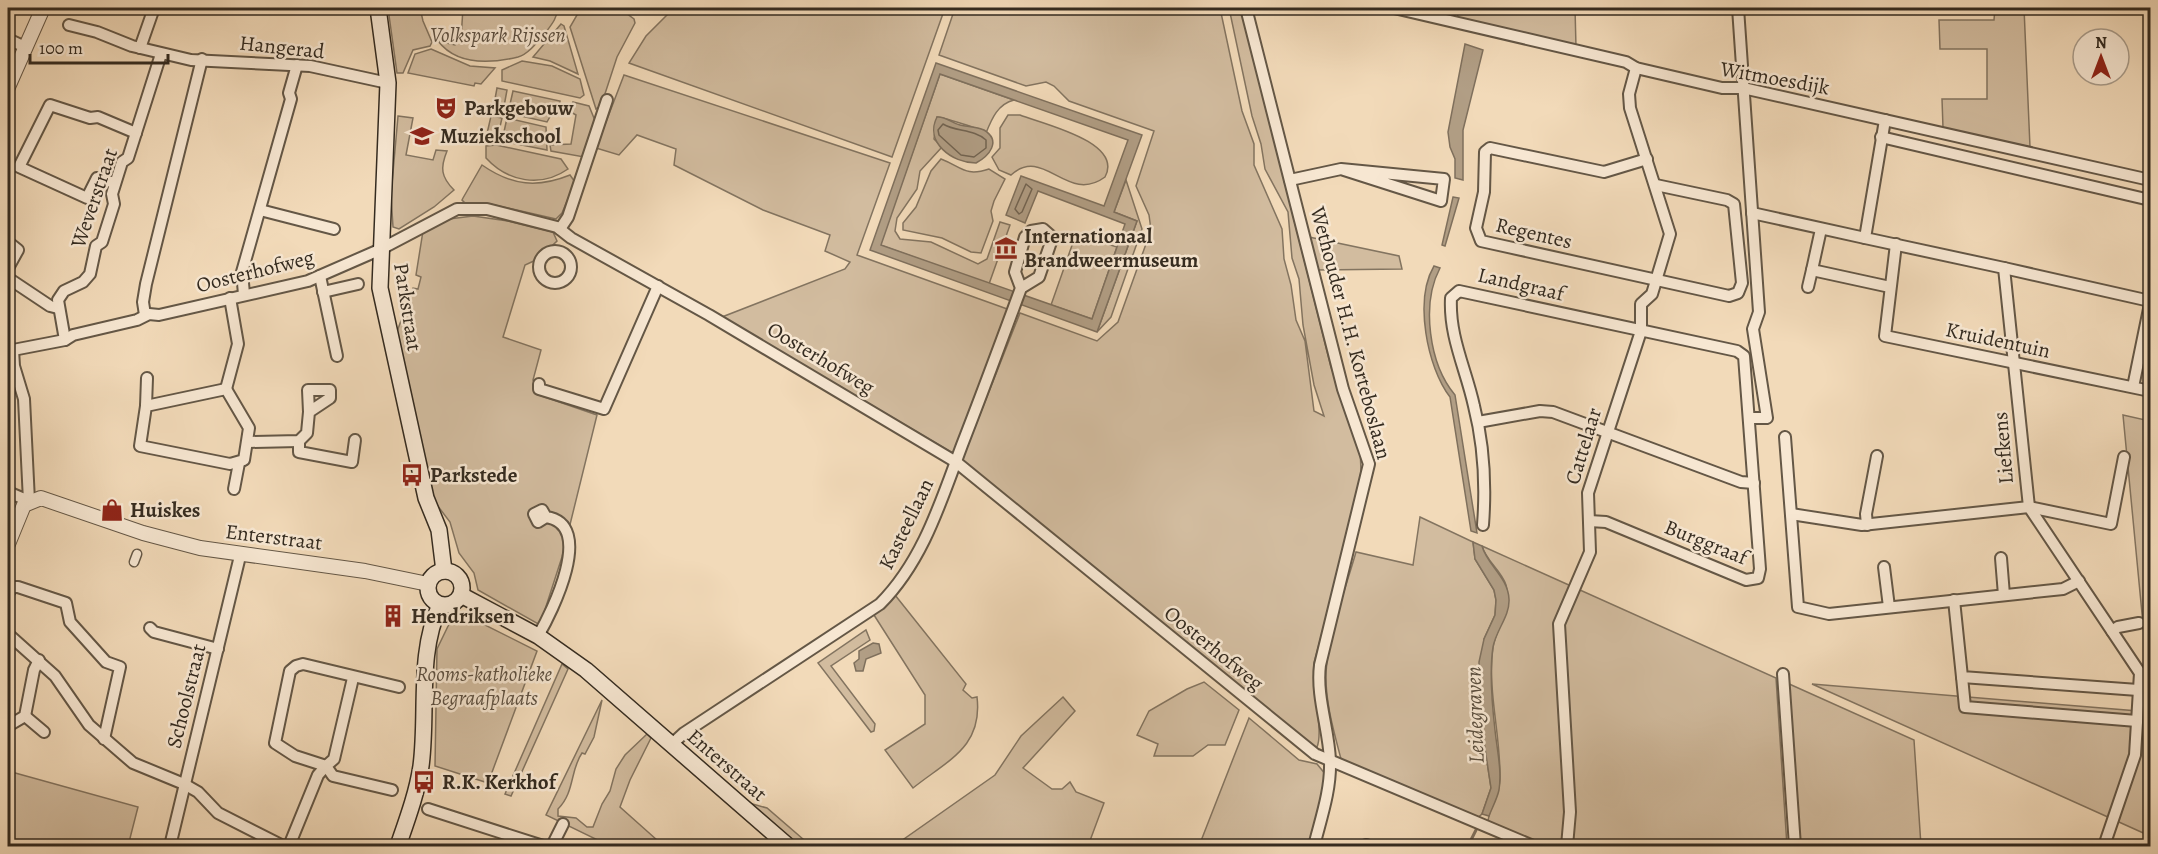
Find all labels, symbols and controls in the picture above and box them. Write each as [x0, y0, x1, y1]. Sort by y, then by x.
park label: Volkspark Rijssen [430, 21, 566, 49]
scale bar [30, 27, 168, 65]
north arrow [2071, 27, 2131, 87]
street label: Hangerad [238, 29, 327, 65]
text: N [2095, 32, 2107, 54]
text: 100 m [39, 36, 83, 60]
street label: Witmoesdijk [1717, 54, 1832, 101]
place label: Parkgebouw [464, 94, 574, 122]
theatre icon: Parkgebouw [433, 95, 459, 121]
place label: Muziekschool [440, 122, 562, 150]
school or university icon: Muziekschool [409, 123, 435, 149]
street label: Weverstraat [64, 144, 124, 252]
street label: Wethouder H.H. Korteboslaan [1304, 203, 1398, 462]
street label: Regentes [1493, 211, 1575, 255]
place label: Internationaal Brandweermuseum [1024, 222, 1199, 274]
museum icon: Internationaal Brandweermuseum [993, 235, 1019, 261]
street label: Oosterhofweg [193, 243, 317, 299]
street label: Landgraaf [1475, 260, 1570, 308]
street label: Parkstraat [387, 261, 429, 353]
street label: Oosterhofweg [762, 315, 880, 401]
street label: Kruidentuin [1943, 315, 2053, 365]
street label: Cattelaar [1558, 404, 1608, 488]
street label: Liefkens [1986, 411, 2020, 485]
place label: Parkstede [430, 461, 518, 489]
bus stop icon: Parkstede [399, 462, 425, 488]
street label: Kasteellaan [872, 474, 940, 574]
place label: Huiskes [130, 496, 200, 524]
shop icon: Huiskes [99, 497, 125, 523]
street label: Burggraaf [1660, 513, 1755, 572]
street label: Enterstraat [224, 517, 324, 557]
street label: Oosterhofweg [1158, 599, 1270, 697]
place label: Hendriksen [411, 602, 515, 630]
building icon: Hendriksen [380, 603, 406, 629]
street label: Schoolstraat [160, 641, 212, 751]
park label: Rooms-katholieke Begraafplaats [416, 660, 552, 712]
water label: Leidegraven [1458, 666, 1492, 764]
street label: Enterstraat [681, 722, 773, 808]
place label: R.K. Kerkhof [442, 768, 559, 796]
bus stop icon: R.K. Kerkhof [411, 769, 437, 795]

